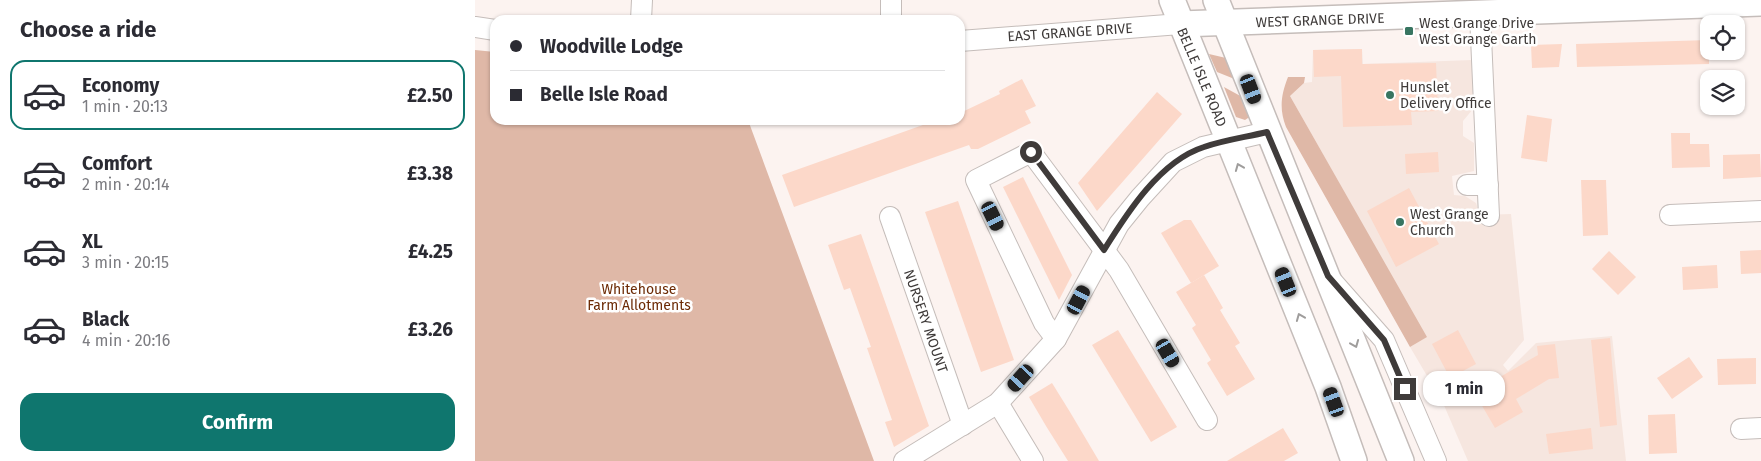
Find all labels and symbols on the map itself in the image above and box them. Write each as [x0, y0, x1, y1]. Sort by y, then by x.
street label: WEST GRANGE DRIVE [1255, 10, 1385, 31]
place label: West Grange Drive West Grange Garth [1419, 15, 1536, 48]
street label: EAST GRANGE DRIVE [1007, 20, 1133, 45]
street label: BELLE ISLE ROAD [1173, 25, 1230, 129]
marker: West Grange Drive West Grange Garth [1403, 25, 1415, 37]
car [1238, 72, 1263, 106]
place label: Hunslet Delivery Office [1400, 79, 1492, 112]
marker: Hunslet Delivery Office [1384, 89, 1396, 101]
route start [1020, 141, 1042, 163]
one-way arrow [1235, 163, 1245, 171]
car [979, 199, 1006, 233]
place label: West Grange Church [1410, 206, 1489, 239]
marker: West Grange Church [1394, 216, 1406, 228]
car [1273, 265, 1298, 299]
street label: NURSERY MOUNT [900, 267, 951, 376]
park label: Whitehouse Farm Allotments [587, 281, 691, 314]
car [1065, 283, 1092, 317]
one-way arrow [1296, 313, 1306, 322]
car [1154, 336, 1181, 370]
one-way arrow [1349, 339, 1359, 348]
car [1005, 362, 1036, 394]
callout: 1 min [1423, 372, 1505, 406]
route end [1394, 378, 1416, 400]
car [1321, 385, 1346, 419]

